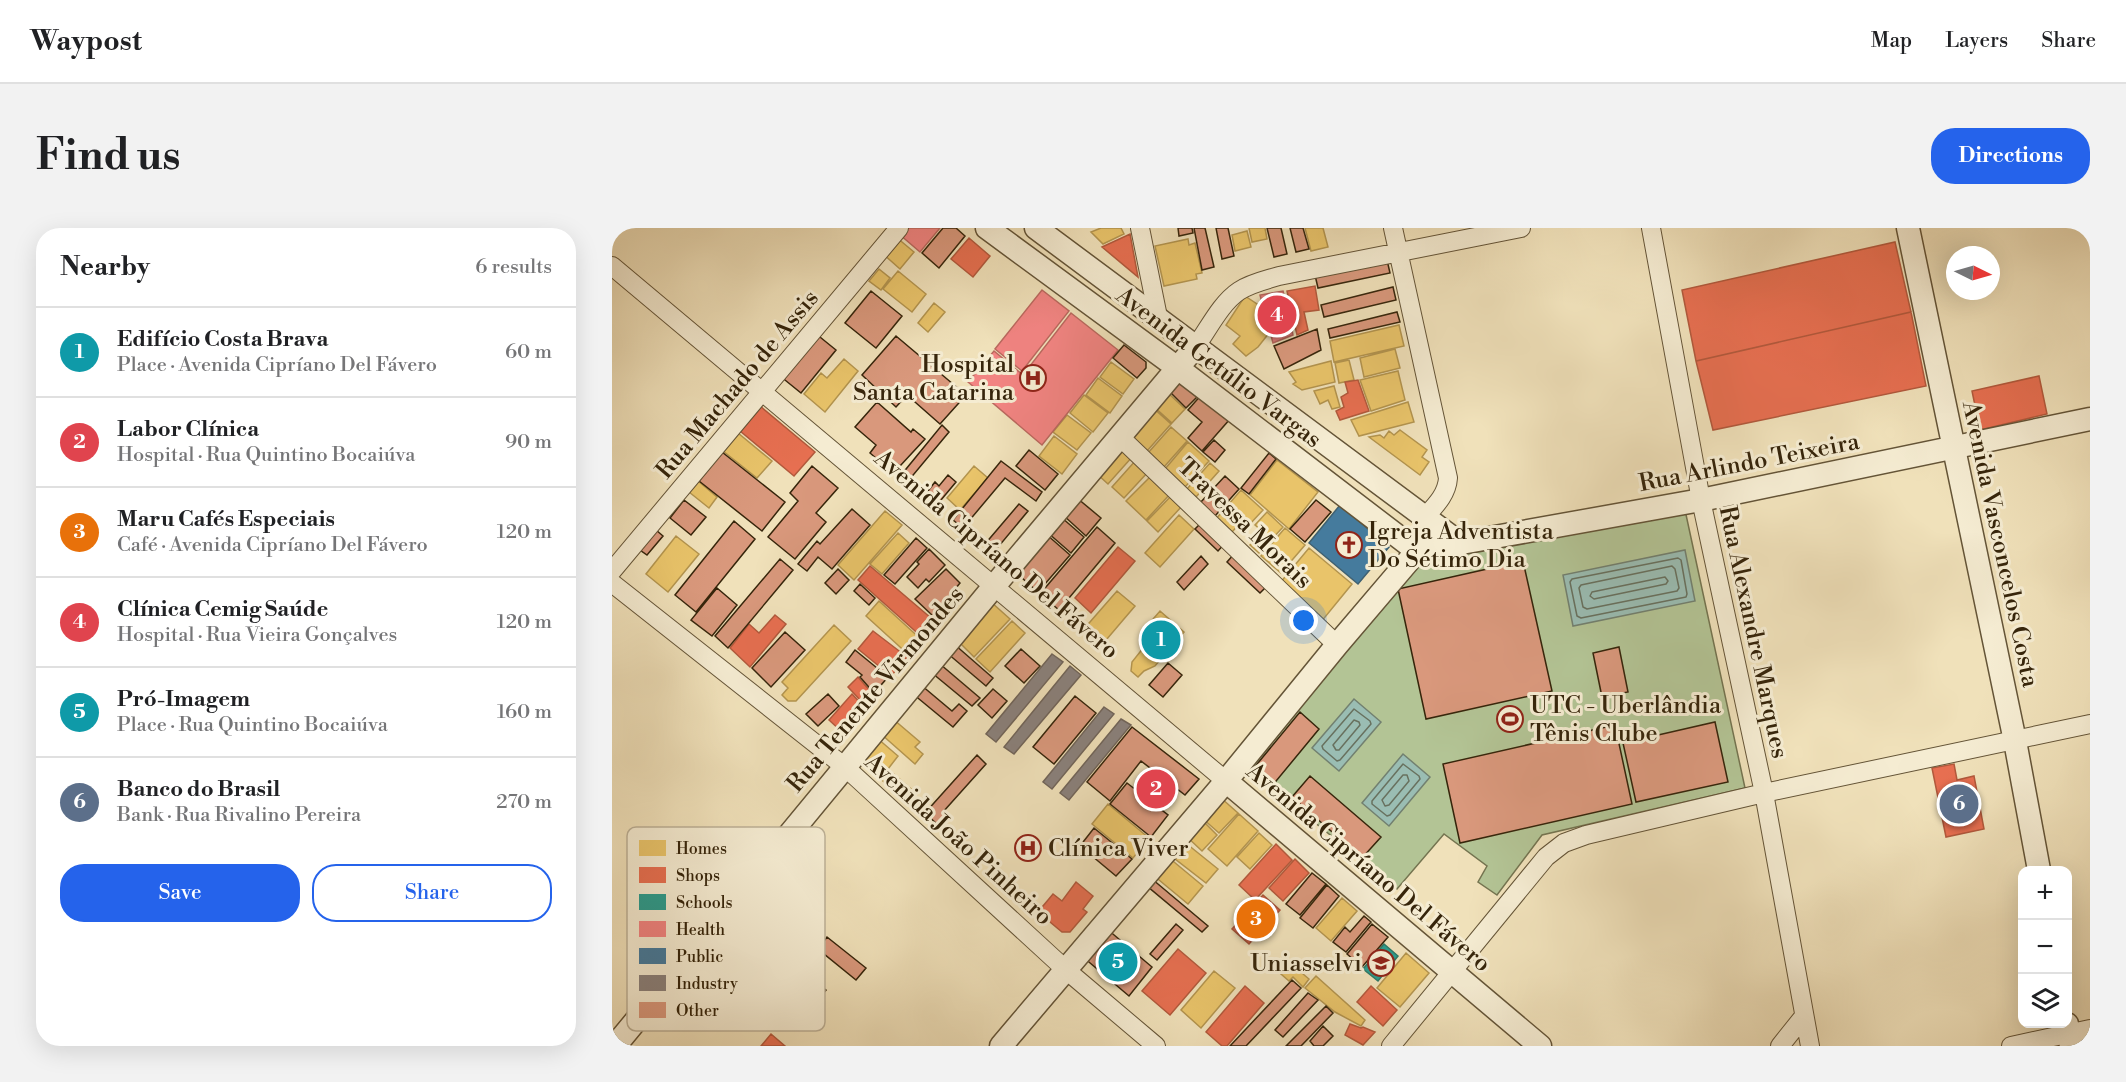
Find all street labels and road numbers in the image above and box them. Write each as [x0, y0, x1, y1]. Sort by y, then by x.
street label: Avenida Getúlio Vargas [1109, 280, 1327, 455]
street label: Rua Machado de Assis [650, 284, 826, 485]
street label: Avenida Vasconcelos Costa [1955, 397, 2045, 691]
street label: Rua Arlindo Teixeira [1636, 427, 1863, 499]
street label: Avenida Cipríano Del Fávero [867, 443, 1125, 666]
street label: Travessa Morais [1171, 452, 1318, 595]
street label: Rua Alexandre Marques [1712, 503, 1794, 761]
street label: Rua Tenente Virmondes [781, 580, 971, 799]
street label: Avenida João Pinheiro [857, 747, 1059, 932]
street label: Avenida Cipríano Del Fávero [1239, 756, 1497, 979]

